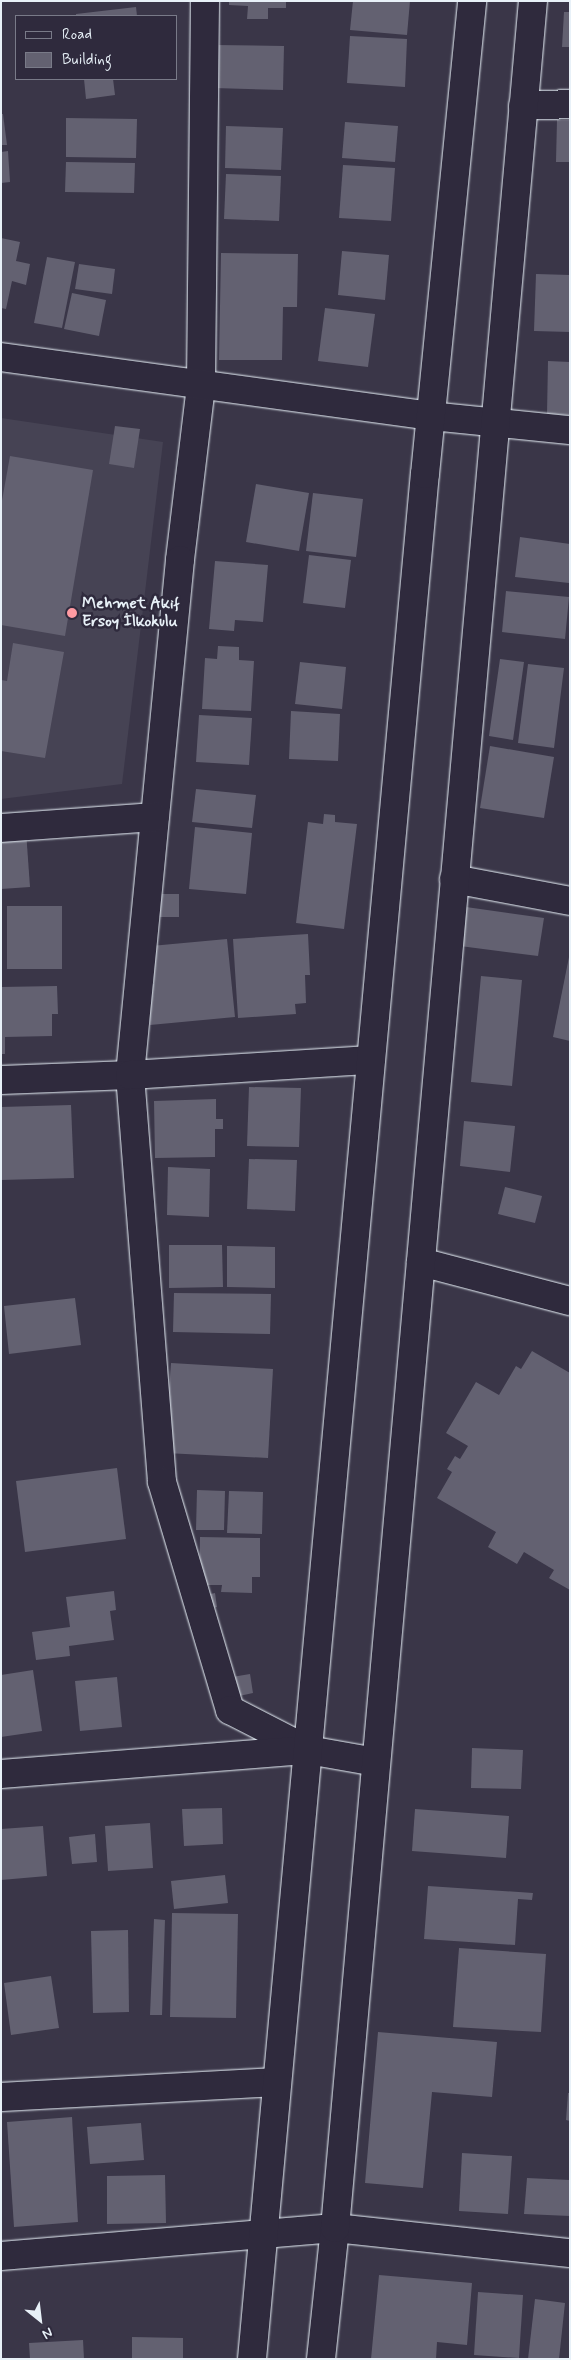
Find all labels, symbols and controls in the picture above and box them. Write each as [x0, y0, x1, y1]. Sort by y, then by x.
legend [15, 15, 178, 80]
text: Road [62, 25, 92, 45]
text: Building [62, 50, 112, 70]
place label: Mehmet Akif Ersoy İlkokulu [82, 594, 180, 632]
marker: Mehmet Akif Ersoy İlkokulu [66, 607, 78, 619]
north arrow [15, 2295, 65, 2345]
text: N [39, 2323, 56, 2343]

